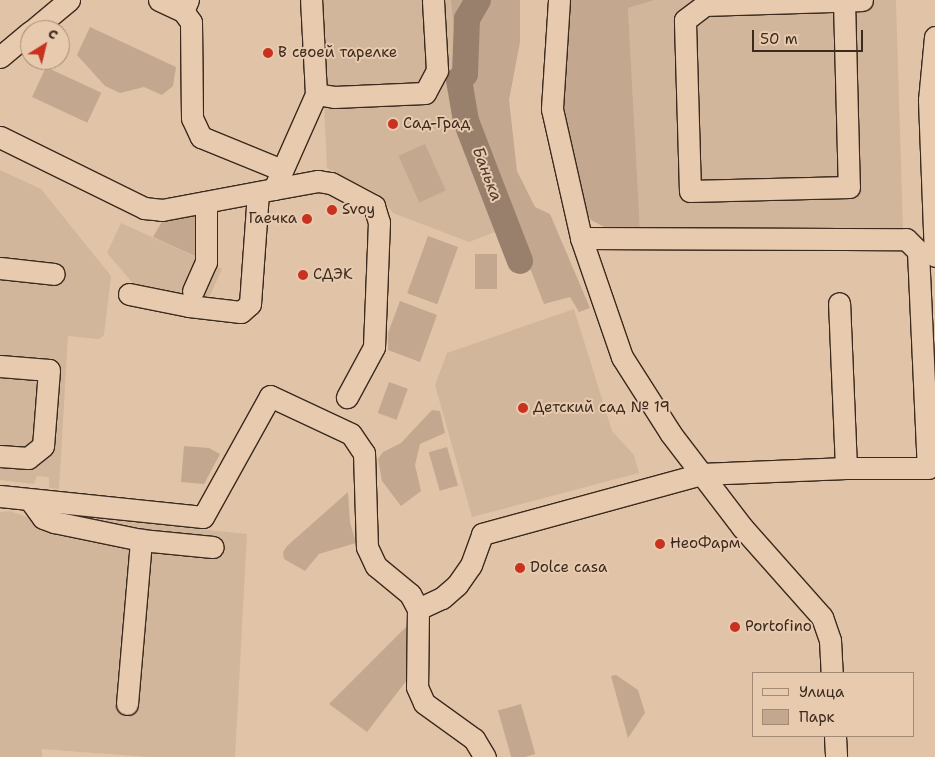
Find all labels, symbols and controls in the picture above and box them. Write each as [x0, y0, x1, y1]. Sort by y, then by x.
north arrow [20, 20, 70, 70]
scale bar [755, 20, 866, 52]
text: С [44, 24, 62, 43]
text: 50 m [760, 29, 798, 49]
place label: В своей тарелке [278, 44, 397, 62]
marker: В своей тарелке [262, 47, 274, 59]
place label: Сад-Град [403, 115, 470, 133]
marker: Сад-Град [387, 118, 399, 130]
water label: Банька [468, 144, 506, 204]
place label: Svoy [342, 201, 375, 219]
marker: Svoy [326, 204, 338, 216]
place label: Гаечка [249, 210, 297, 228]
marker: Гаечка [301, 213, 313, 225]
place label: СДЭК [313, 266, 353, 284]
marker: СДЭК [297, 269, 309, 281]
place label: Детский сад № 19 [533, 399, 670, 417]
marker: Детский сад № 19 [517, 402, 529, 414]
place label: НеоФарм [670, 535, 741, 553]
marker: НеоФарм [654, 538, 666, 550]
place label: Dolce casa [530, 559, 607, 577]
marker: Dolce casa [514, 562, 526, 574]
place label: Portofino [745, 618, 812, 636]
marker: Portofino [729, 621, 741, 633]
legend [752, 672, 915, 737]
text: Улица [799, 682, 844, 702]
text: Парк [799, 707, 835, 727]

